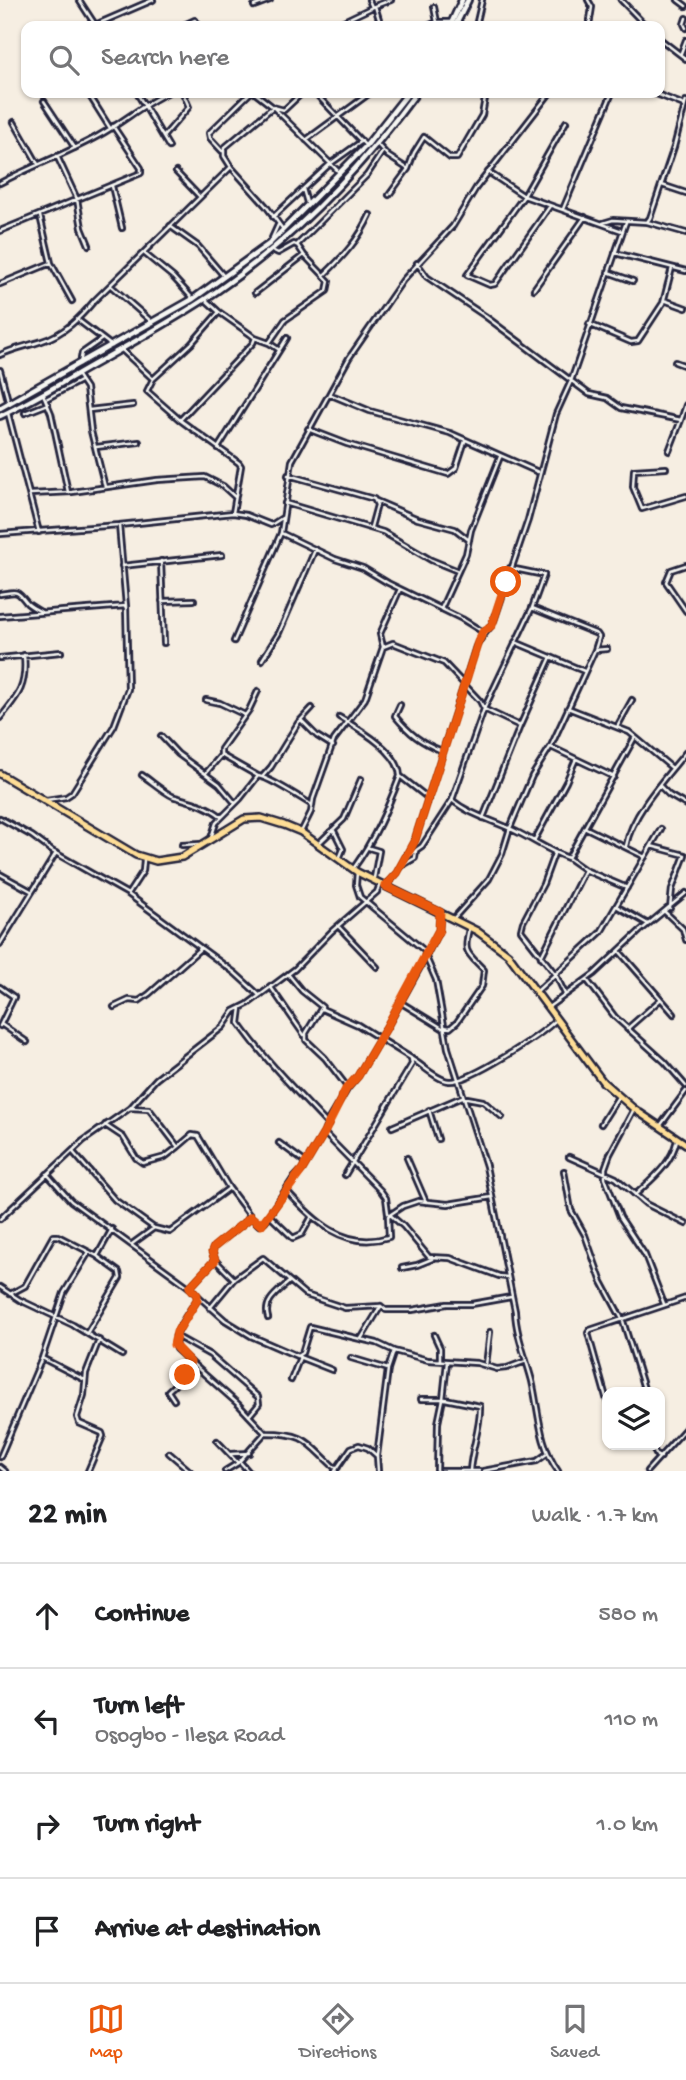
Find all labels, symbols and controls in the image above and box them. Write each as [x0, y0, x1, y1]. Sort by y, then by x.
search box [21, 21, 665, 98]
icon: search [45, 41, 83, 79]
text: Search here [101, 44, 229, 75]
route start [490, 566, 521, 597]
route end [169, 1359, 200, 1390]
map controls [602, 1387, 665, 1450]
button: layers [602, 1387, 665, 1450]
text: 22 min [28, 1499, 107, 1534]
text: Walk · 1.7 km [532, 1503, 658, 1530]
icon: ahead [28, 1597, 66, 1635]
text: Continue [95, 1600, 189, 1631]
text: 580 m [598, 1602, 658, 1629]
text: Turn left [95, 1692, 183, 1723]
icon: left [28, 1702, 66, 1740]
text: 110 m [605, 1707, 658, 1734]
text: Osogbo - Ilesa Road [95, 1723, 284, 1750]
icon: right [28, 1807, 66, 1845]
text: Turn right [95, 1810, 199, 1841]
text: 1.0 km [596, 1812, 658, 1839]
icon: arrive [28, 1912, 66, 1950]
text: Arrive at destination [95, 1915, 320, 1946]
tab: Map [87, 2000, 125, 2065]
tab: Directions [299, 2000, 376, 2065]
tab: Saved [550, 2000, 599, 2065]

